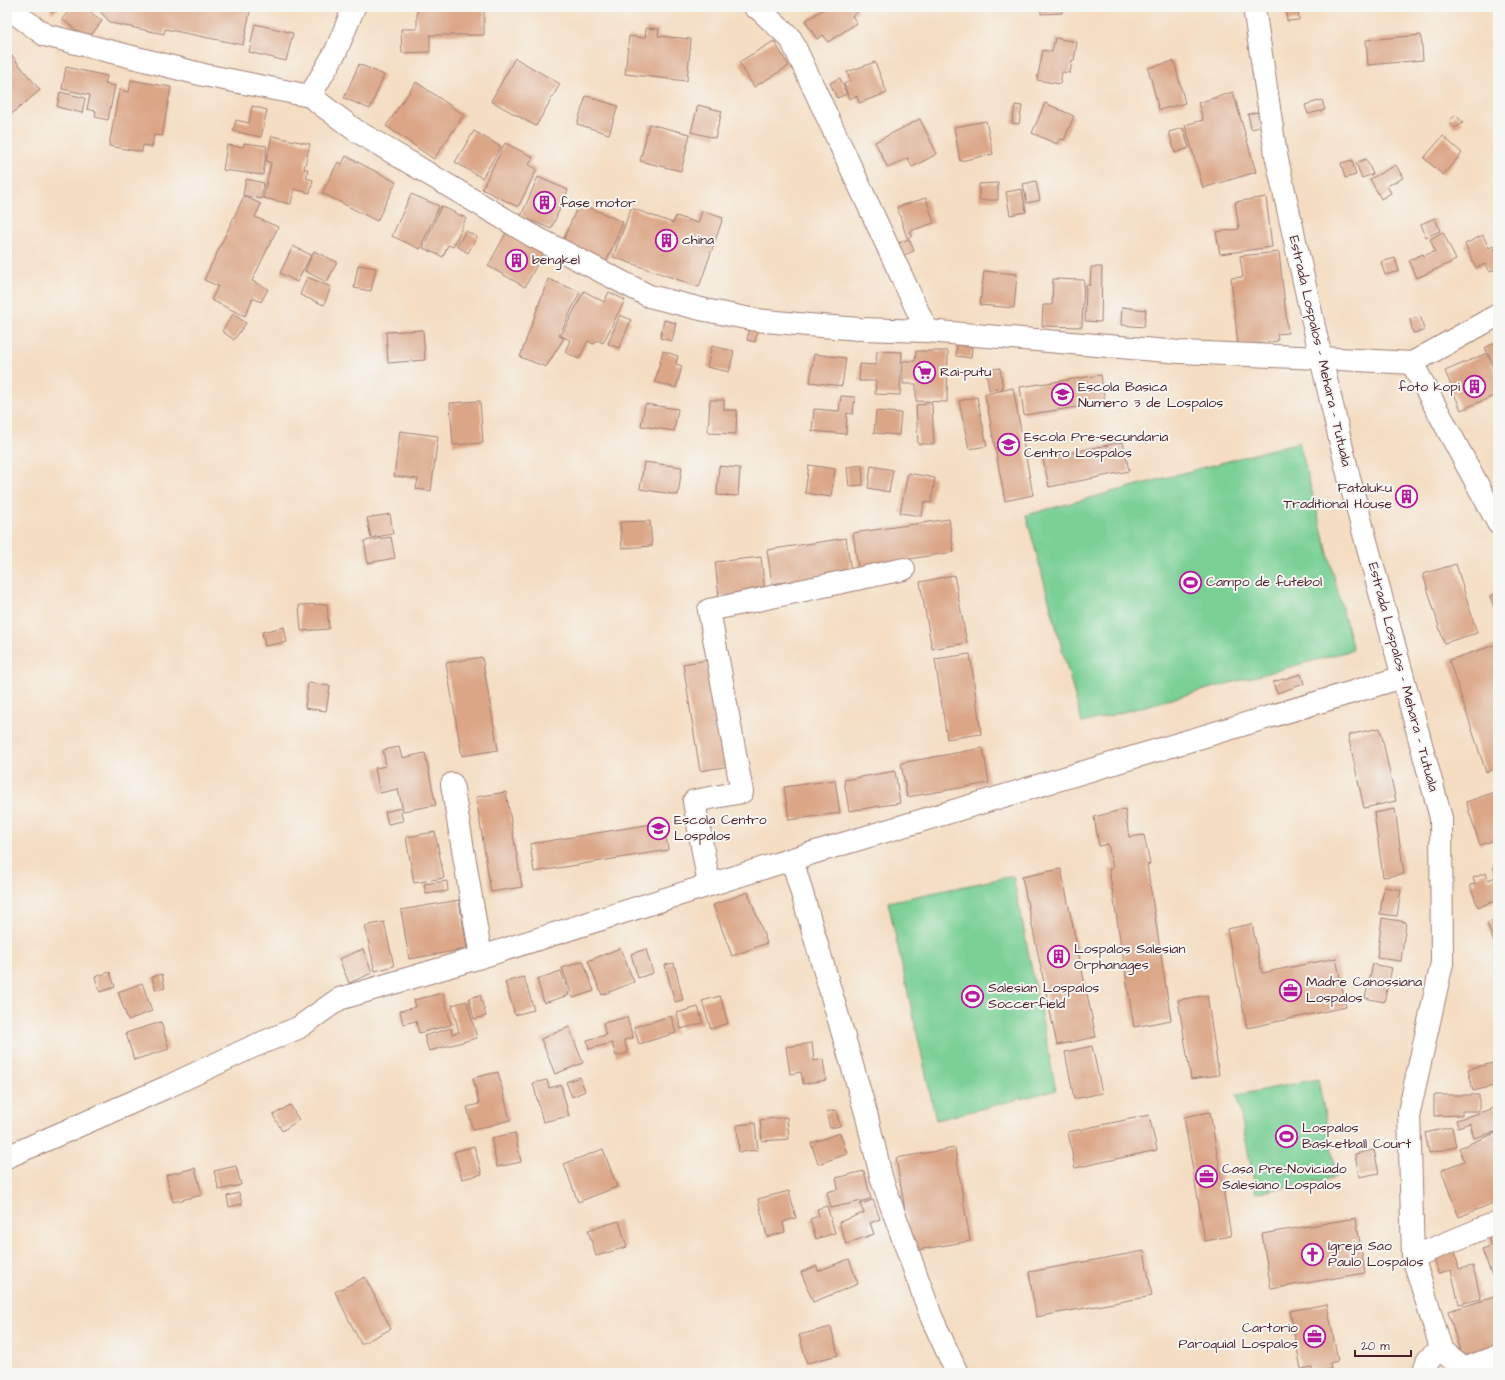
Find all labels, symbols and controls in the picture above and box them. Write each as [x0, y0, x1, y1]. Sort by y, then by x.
building icon: fase motor [532, 190, 558, 216]
place label: fase motor [560, 193, 636, 213]
building icon: china [654, 227, 680, 253]
place label: china [682, 230, 714, 250]
street label: Estrada Lospalos - Mehara - Tutuala [1284, 233, 1356, 469]
building icon: bengkel [503, 247, 529, 273]
place label: bengkel [532, 250, 580, 270]
supermarket icon: Rai-putu [912, 359, 938, 385]
place label: Rai-putu [940, 362, 991, 382]
building icon: foto kopi [1462, 374, 1488, 400]
place label: Escola Basica Numero 3 de Lospalos [1078, 377, 1223, 413]
place label: foto kopi [1398, 377, 1460, 397]
school or university icon: Escola Basica Numero 3 de Lospalos [1050, 382, 1076, 408]
place label: Escola Pre-secundaria Centro Lospalos [1024, 427, 1168, 463]
school or university icon: Escola Pre-secundaria Centro Lospalos [996, 432, 1022, 458]
place label: Fataluku Traditional House [1283, 478, 1392, 514]
building icon: Fataluku Traditional House [1394, 483, 1420, 509]
street label: Estrada Lospalos - Mehara - Tutuala [1363, 560, 1443, 794]
sports icon: Campo de futebol [1177, 569, 1203, 595]
place label: Campo de futebol [1206, 572, 1322, 592]
place label: Escola Centro Lospalos [674, 810, 767, 846]
school or university icon: Escola Centro Lospalos [646, 815, 672, 841]
place label: Lospalos Salesian Orphanages [1074, 939, 1185, 975]
building icon: Lospalos Salesian Orphanages [1046, 944, 1072, 970]
place label: Madre Canossiana Lospalos [1306, 972, 1422, 1008]
office icon: Madre Canossiana Lospalos [1278, 977, 1304, 1003]
place label: Salesian Lospalos Soccerfield [988, 978, 1099, 1014]
sports icon: Salesian Lospalos Soccerfield [960, 983, 986, 1009]
place label: Lospalos Basketball Court [1302, 1118, 1412, 1154]
sports icon: Lospalos Basketball Court [1274, 1123, 1300, 1149]
place label: Casa Pre-Noviciado Salesiano Lospalos [1222, 1159, 1347, 1195]
office icon: Casa Pre-Noviciado Salesiano Lospalos [1194, 1164, 1220, 1190]
place label: Igreja Sao Paulo Lospalos [1328, 1236, 1423, 1272]
church icon: Igreja Sao Paulo Lospalos [1300, 1241, 1326, 1267]
place label: Cartorio Paroquial Lospalos [1178, 1318, 1298, 1354]
office icon: Cartorio Paroquial Lospalos [1301, 1323, 1327, 1349]
scale bar [1355, 1332, 1411, 1358]
text: 20 m [1361, 1338, 1390, 1355]

